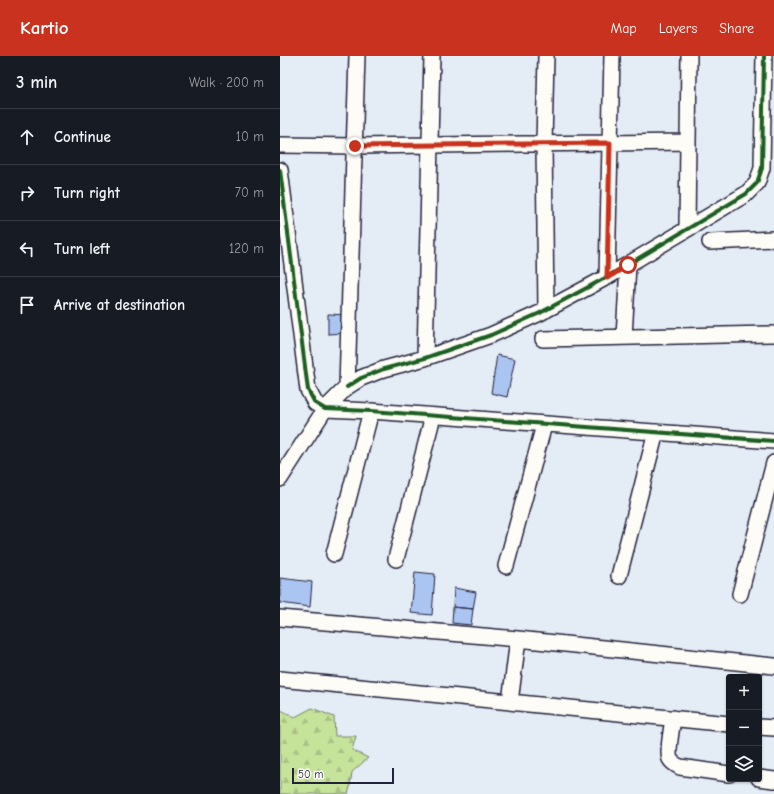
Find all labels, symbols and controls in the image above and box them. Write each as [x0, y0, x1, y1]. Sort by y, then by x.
text: Kartio [20, 17, 69, 39]
text: Map [610, 20, 637, 37]
text: Layers [659, 20, 697, 37]
text: Share [719, 20, 754, 37]
text: 3 min [16, 73, 57, 92]
text: Walk · 200 m [189, 75, 264, 90]
icon: ahead [16, 126, 38, 148]
text: Continue [54, 128, 111, 146]
text: 10 m [236, 129, 264, 144]
route end [346, 137, 364, 155]
icon: right [16, 182, 38, 204]
text: Turn right [54, 184, 120, 202]
text: 70 m [235, 185, 264, 200]
icon: left [16, 238, 38, 260]
text: Turn left [54, 240, 110, 258]
text: 120 m [229, 241, 264, 256]
route start [619, 256, 637, 274]
icon: arrive [16, 294, 38, 316]
text: Arrive at destination [54, 296, 185, 314]
map controls [726, 674, 762, 782]
button: + [726, 674, 762, 710]
button: − [726, 710, 762, 746]
button: layers [726, 746, 762, 782]
scale bar [292, 766, 394, 785]
text: 50 m [298, 768, 323, 781]

